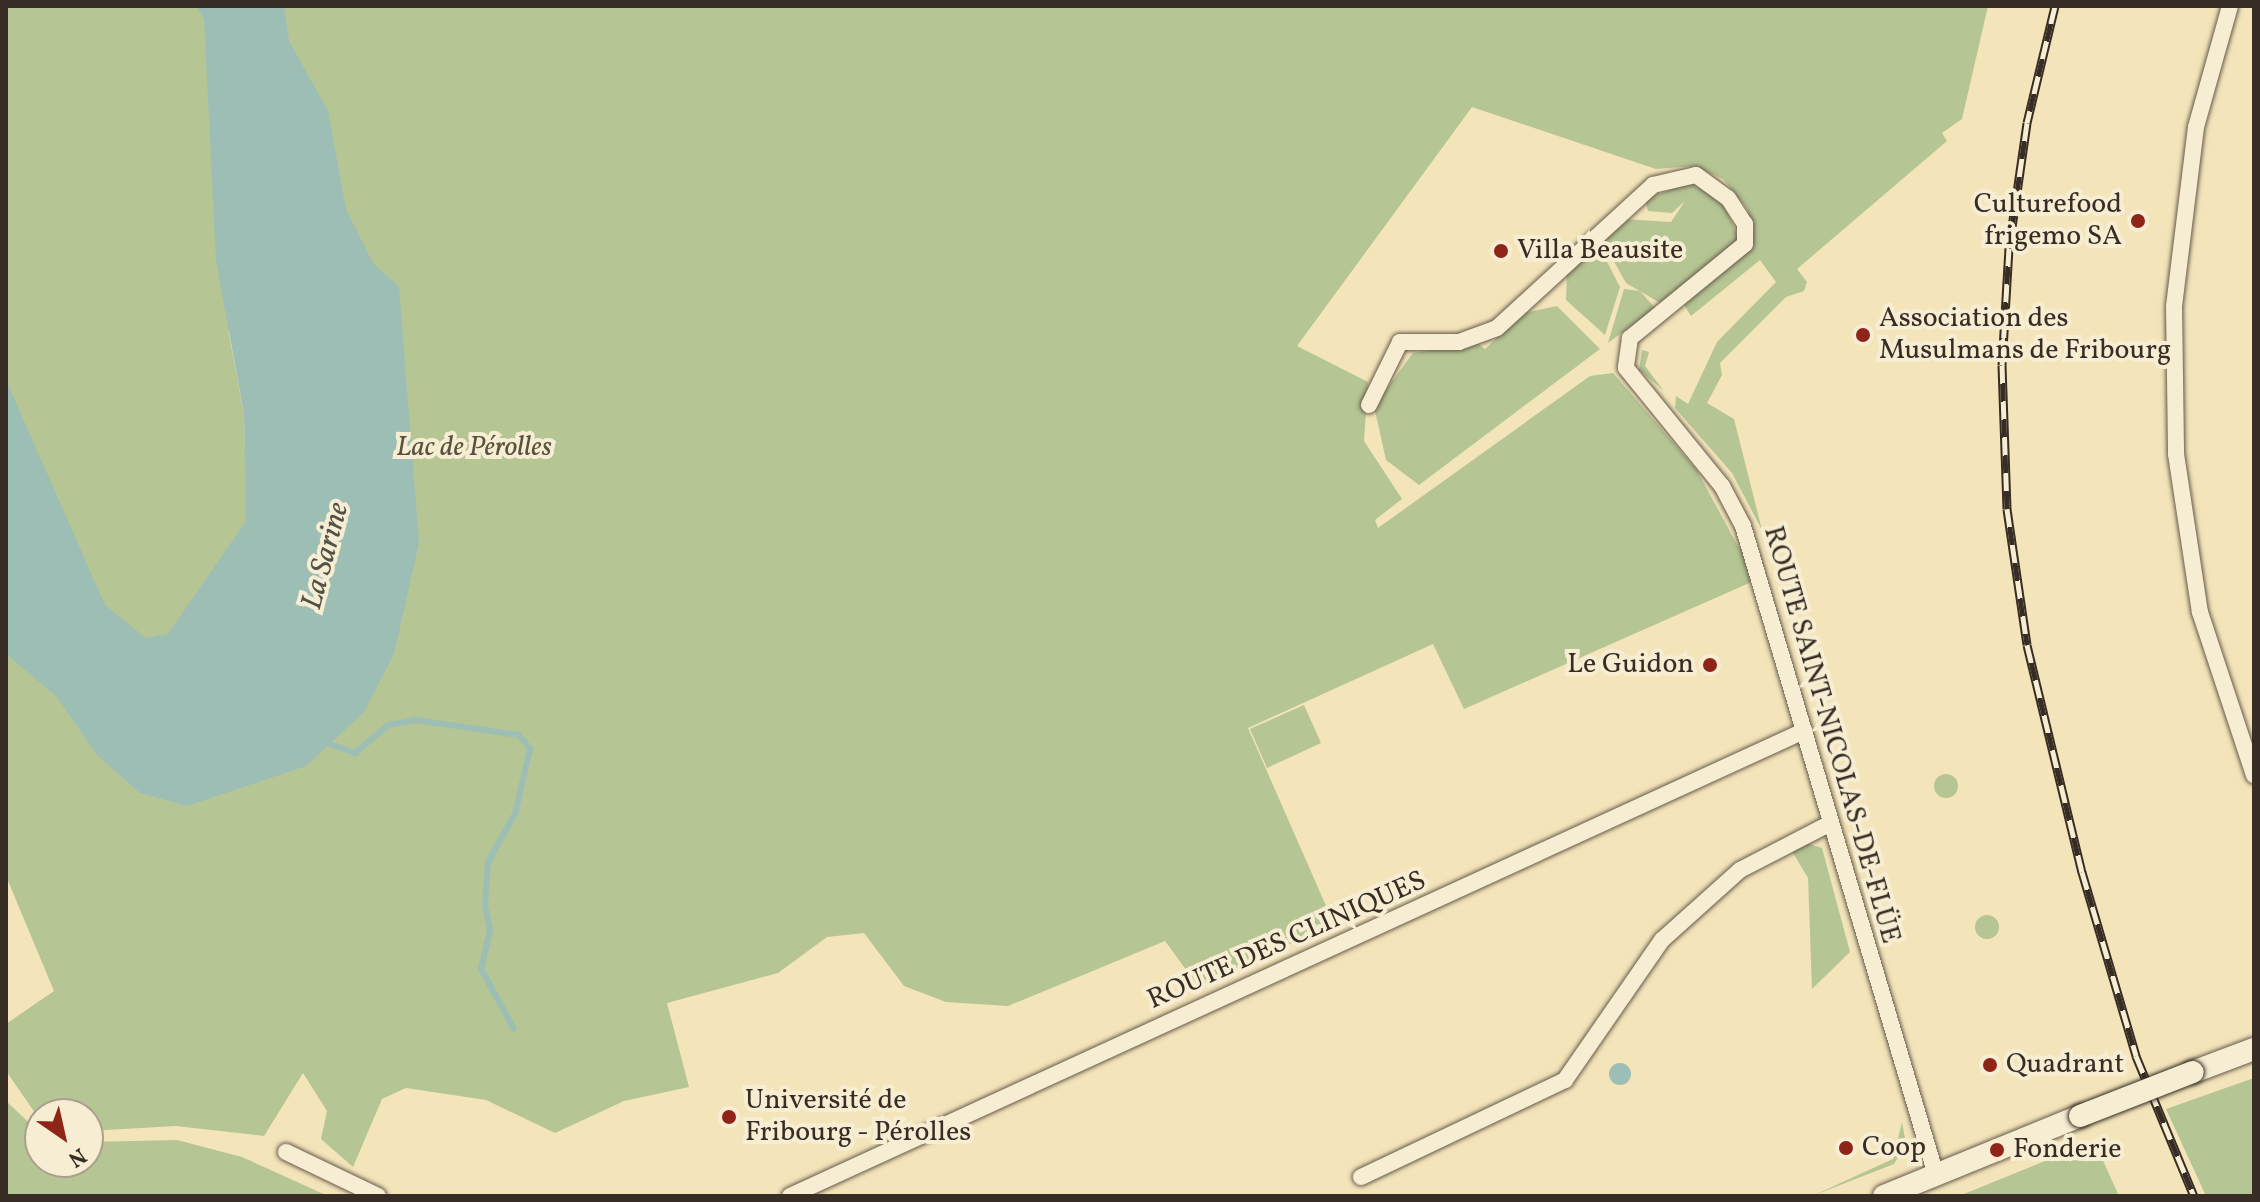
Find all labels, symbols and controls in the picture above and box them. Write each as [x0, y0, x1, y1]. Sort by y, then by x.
place label: Culturefood frigemo SA [1974, 188, 2122, 254]
marker: Culturefood frigemo SA [2129, 212, 2147, 230]
place label: Villa Beausite [1517, 234, 1683, 268]
marker: Villa Beausite [1492, 242, 1510, 260]
place label: Association des Musulmans de Fribourg [1879, 302, 2171, 368]
marker: Association des Musulmans de Fribourg [1854, 326, 1872, 344]
park label: Lac de Pérolles [396, 431, 552, 465]
water label: La Sarine [294, 499, 358, 613]
street label: ROUTE SAINT-NICOLAS-DE-FLÜE [1755, 522, 1907, 948]
place label: Le Guidon [1567, 648, 1694, 682]
marker: Le Guidon [1701, 656, 1719, 674]
street label: ROUTE DES CLINIQUES [1143, 864, 1431, 1018]
place label: Quadrant [2006, 1048, 2124, 1082]
marker: Quadrant [1981, 1056, 1999, 1074]
place label: Université de Fribourg - Pérolles [745, 1084, 972, 1150]
north arrow [24, 1098, 104, 1178]
marker: Université de Fribourg - Pérolles [720, 1108, 738, 1126]
place label: Coop [1862, 1131, 1926, 1165]
place label: Fonderie [2013, 1133, 2121, 1167]
text: N [61, 1139, 92, 1174]
marker: Coop [1837, 1139, 1855, 1157]
marker: Fonderie [1988, 1141, 2006, 1159]

